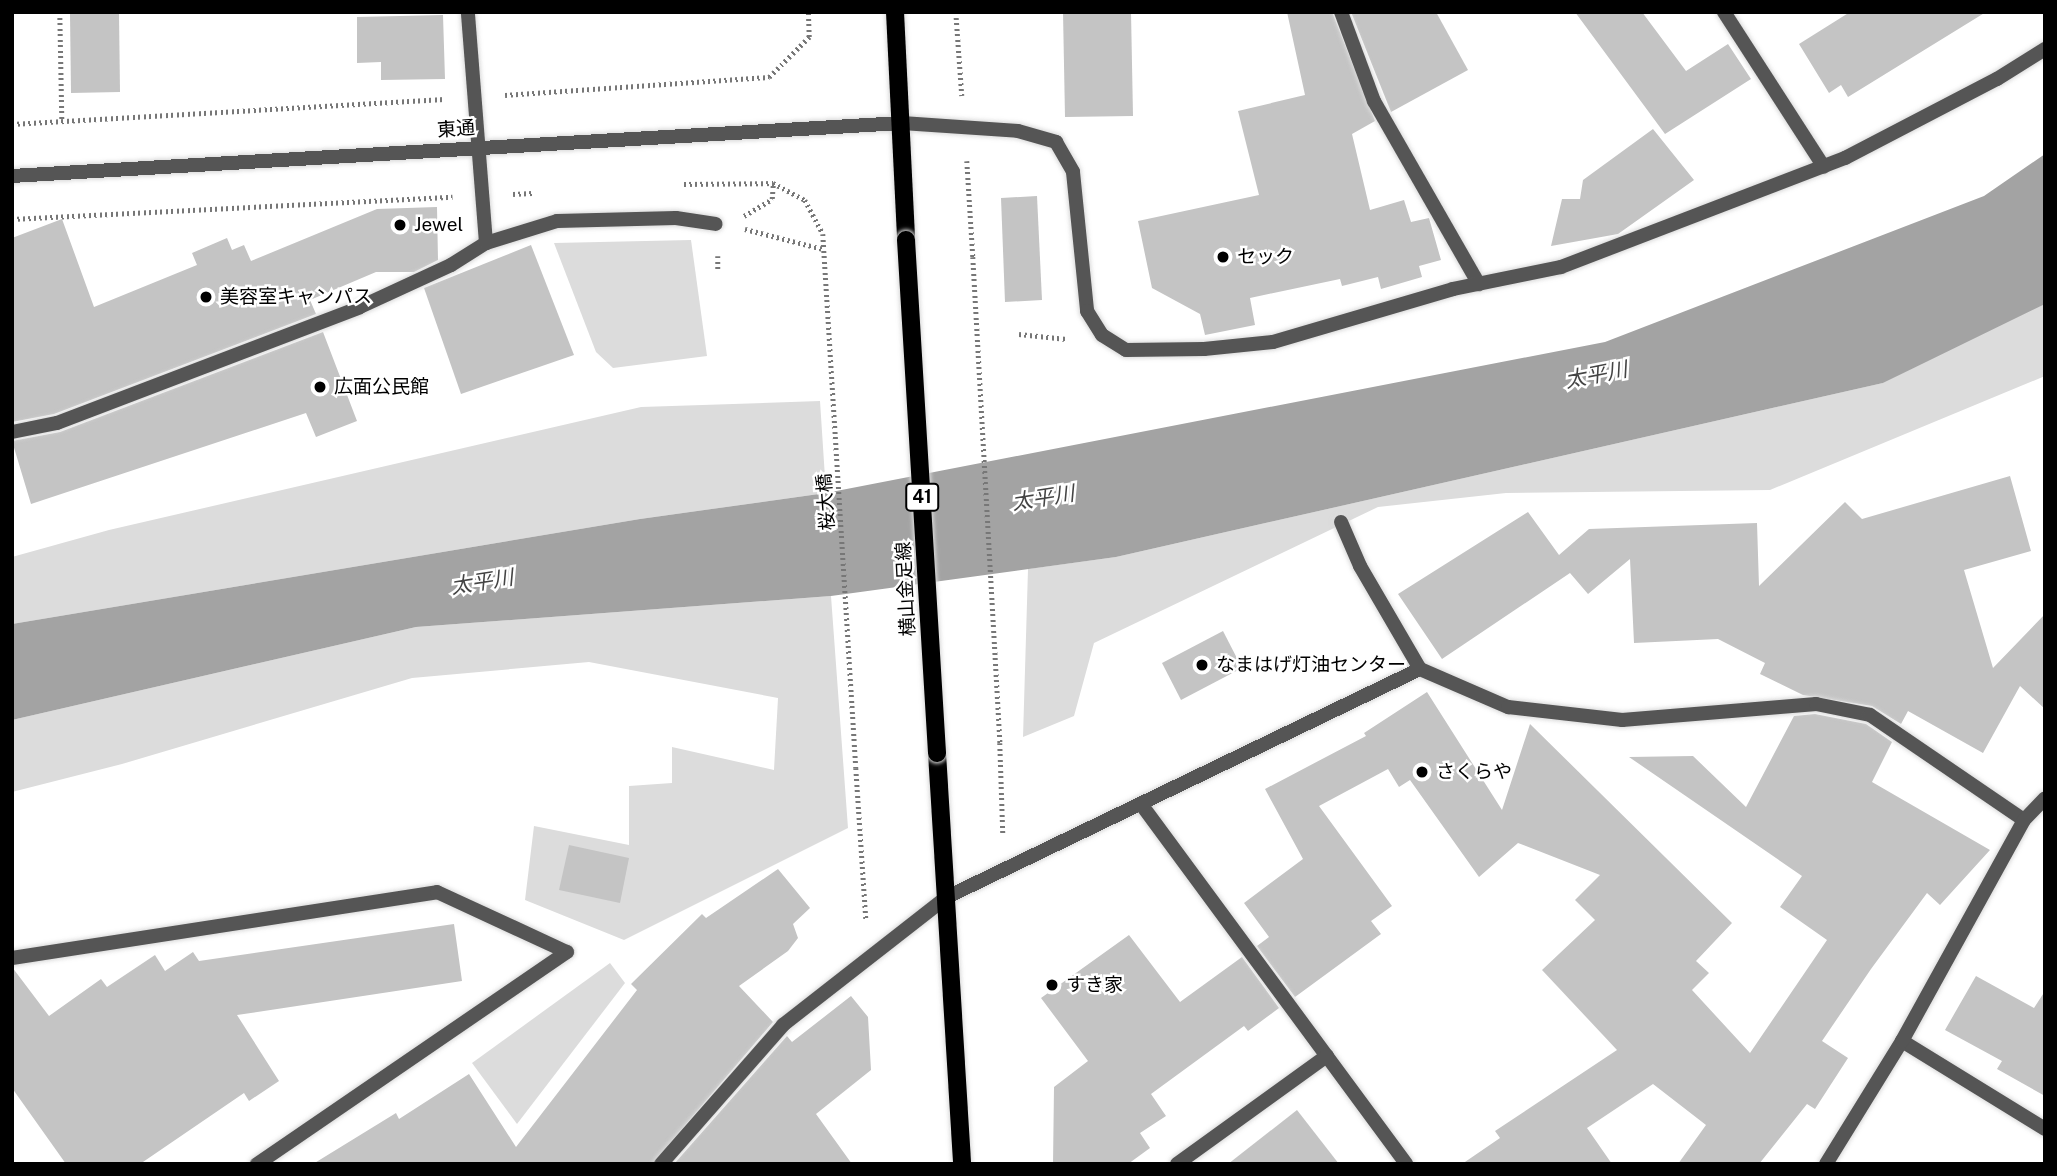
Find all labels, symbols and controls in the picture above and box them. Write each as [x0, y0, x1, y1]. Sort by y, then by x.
street label: 東通 [436, 116, 476, 142]
place label: Jewel [414, 214, 463, 236]
marker: Jewel [392, 217, 408, 233]
place label: セック [1237, 246, 1294, 268]
marker: セック [1215, 249, 1231, 265]
place label: 美容室キャンパス [220, 286, 372, 308]
marker: 美容室キャンパス [198, 289, 214, 305]
water label: 太平川 [1563, 357, 1629, 393]
place label: 広面公民館 [334, 376, 429, 398]
marker: 広面公民館 [312, 379, 328, 395]
street label: 桜大橋 [813, 473, 839, 531]
water label: 太平川 [1010, 481, 1076, 515]
road number: 41 [904, 482, 940, 512]
street label: 横山金足線 [892, 541, 920, 637]
water label: 太平川 [449, 565, 515, 599]
place label: なまはげ灯油センター [1216, 654, 1406, 676]
marker: なまはげ灯油センター [1194, 657, 1210, 673]
place label: さくらや [1436, 761, 1512, 783]
marker: さくらや [1414, 764, 1430, 780]
place label: すき家 [1066, 974, 1123, 996]
marker: すき家 [1044, 977, 1060, 993]

